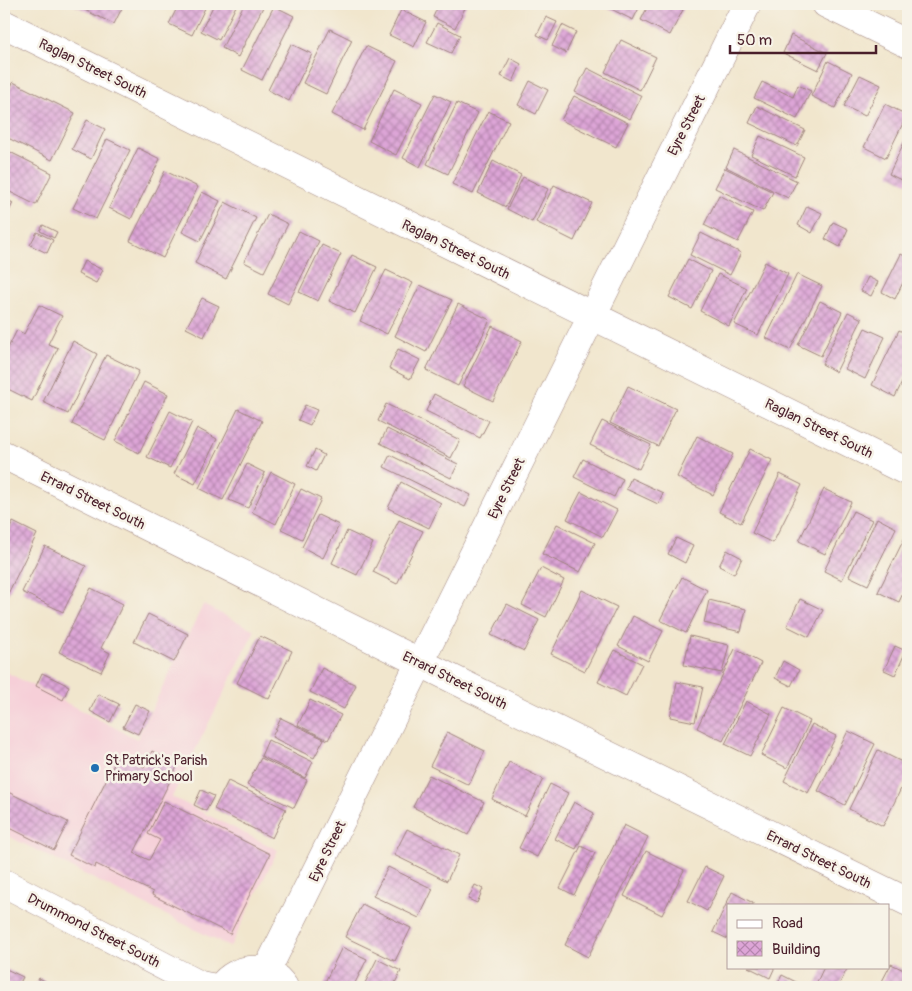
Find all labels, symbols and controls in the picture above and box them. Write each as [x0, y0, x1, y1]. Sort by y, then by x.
scale bar [730, 22, 876, 54]
text: 50 m [737, 31, 772, 50]
street label: Raglan Street South [36, 35, 150, 102]
street label: Eyre Street [664, 92, 709, 158]
street label: Raglan Street South [399, 216, 513, 283]
street label: Raglan Street South [762, 395, 876, 462]
street label: Eyre Street [484, 455, 529, 522]
street label: Errard Street South [38, 468, 148, 533]
street label: Errard Street South [400, 648, 510, 713]
place label: St Patrick's Parish Primary School [105, 752, 207, 785]
marker: St Patrick's Parish Primary School [89, 762, 101, 774]
street label: Eyre Street [305, 818, 350, 885]
street label: Errard Street South [764, 827, 874, 892]
street label: Drummond Street South [25, 890, 163, 971]
legend [727, 904, 890, 968]
text: Road [772, 914, 803, 933]
text: Building [772, 940, 820, 959]

